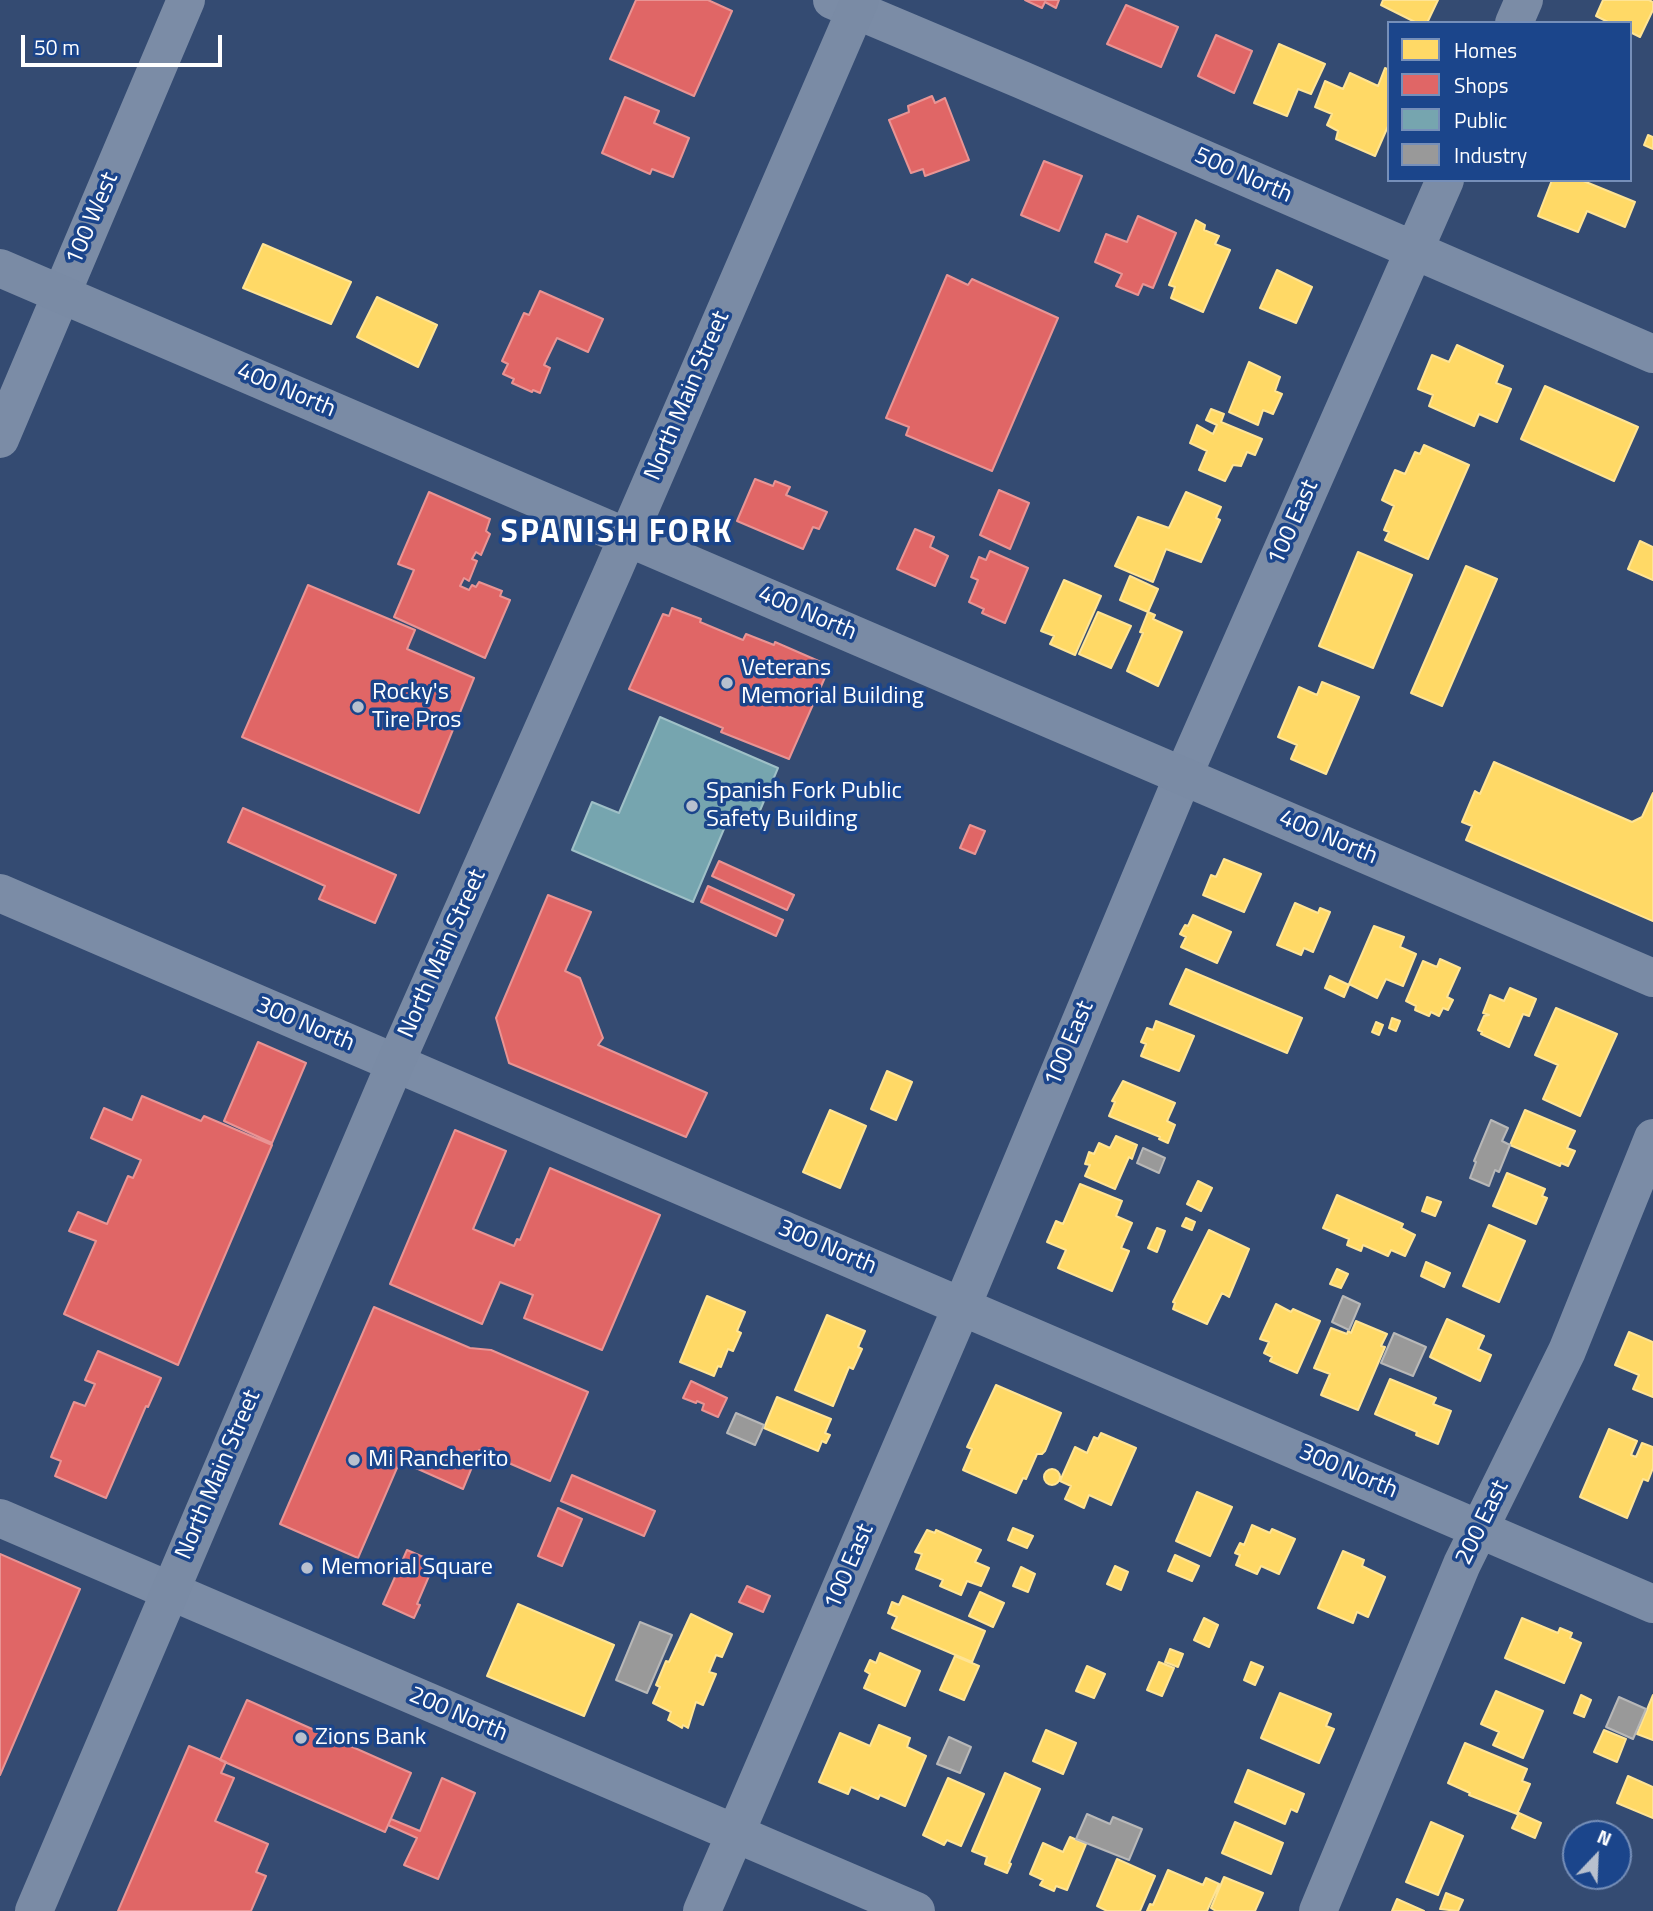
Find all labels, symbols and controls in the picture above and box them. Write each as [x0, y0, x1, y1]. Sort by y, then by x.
scale bar [24, 21, 226, 65]
legend [1387, 21, 1632, 182]
text: 50 m [34, 31, 80, 63]
text: Homes [1454, 34, 1517, 66]
text: Shops [1454, 69, 1509, 101]
text: Public [1454, 104, 1507, 136]
text: Industry [1454, 139, 1527, 171]
street label: 500 North [1190, 142, 1296, 210]
street label: 100 West [61, 168, 125, 270]
street label: North Main Street [639, 307, 737, 485]
street label: 400 North [233, 357, 339, 425]
street label: 100 East [1262, 476, 1326, 570]
district label: SPANISH FORK [502, 515, 732, 553]
street label: 400 North [754, 580, 860, 648]
place label: Veterans Memorial Building [741, 655, 924, 711]
marker: Veterans Memorial Building [719, 675, 735, 691]
place label: Rocky's Tire Pros [372, 679, 461, 735]
marker: Rocky's Tire Pros [350, 699, 366, 715]
place label: Spanish Fork Public Safety Building [706, 778, 902, 834]
marker: Spanish Fork Public Safety Building [684, 798, 700, 814]
street label: 400 North [1275, 804, 1381, 872]
street label: North Main Street [393, 865, 493, 1043]
street label: 300 North [252, 991, 358, 1059]
street label: 100 East [1039, 997, 1101, 1091]
street label: 300 North [774, 1214, 880, 1282]
street label: North Main Street [170, 1386, 268, 1564]
street label: 300 North [1295, 1438, 1401, 1506]
place label: Mi Rancherito [368, 1446, 509, 1474]
marker: Mi Rancherito [346, 1452, 362, 1468]
street label: 200 East [1450, 1476, 1516, 1570]
street label: 100 East [819, 1520, 881, 1614]
place label: Memorial Square [321, 1554, 493, 1582]
marker: Memorial Square [299, 1560, 315, 1576]
street label: 200 North [405, 1681, 511, 1749]
place label: Zions Bank [315, 1724, 426, 1752]
marker: Zions Bank [293, 1730, 309, 1746]
north arrow [1562, 1820, 1632, 1890]
text: N [1593, 1821, 1616, 1853]

